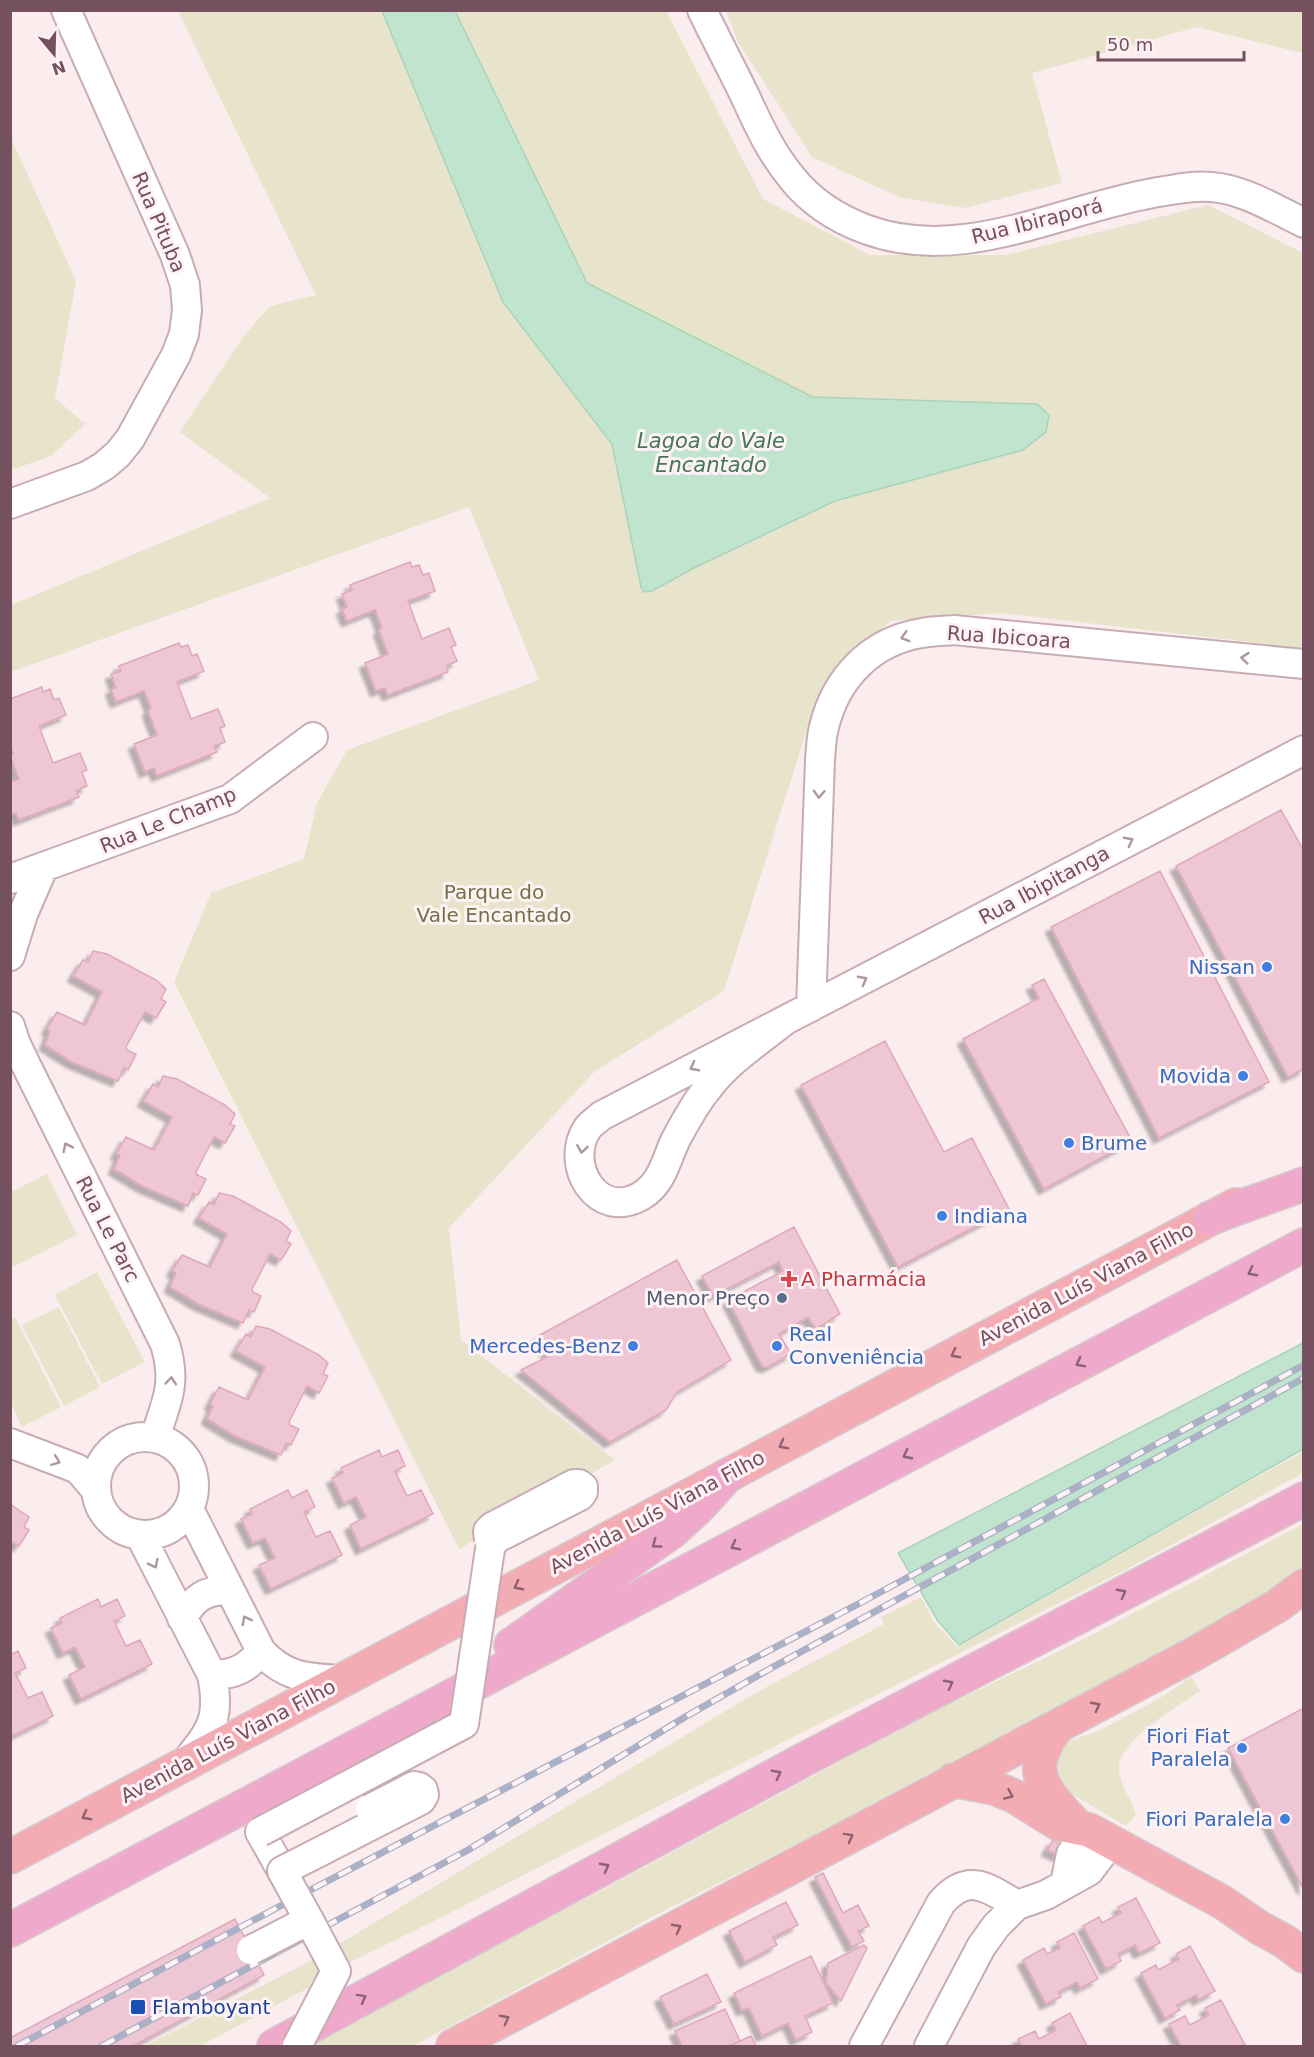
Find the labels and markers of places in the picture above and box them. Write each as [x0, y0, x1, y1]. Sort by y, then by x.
place label: Nissan [1189, 955, 1255, 979]
marker: Nissan [1260, 960, 1274, 974]
place label: Movida [1159, 1064, 1231, 1088]
marker: Movida [1236, 1069, 1250, 1083]
place label: Brume [1081, 1131, 1147, 1155]
marker: Brume [1062, 1136, 1076, 1150]
place label: Indiana [954, 1204, 1028, 1228]
marker: Indiana [935, 1209, 949, 1223]
place label: A Pharmácia [801, 1267, 926, 1291]
marker: A Pharmácia [782, 1272, 796, 1286]
place label: Menor Preço [646, 1286, 770, 1310]
marker: Menor Preço [775, 1291, 789, 1305]
place label: Real Conveniência [789, 1322, 924, 1369]
place label: Mercedes-Benz [469, 1334, 621, 1358]
marker: Mercedes-Benz [626, 1339, 640, 1353]
marker: Real Conveniência [770, 1339, 784, 1353]
place label: Fiori Fiat Paralela [1146, 1724, 1230, 1771]
marker: Fiori Fiat Paralela [1235, 1741, 1249, 1755]
place label: Fiori Paralela [1145, 1807, 1273, 1831]
marker: Fiori Paralela [1278, 1812, 1292, 1826]
place label: Flamboyant [152, 1995, 270, 2019]
marker: Flamboyant [129, 1998, 147, 2016]

